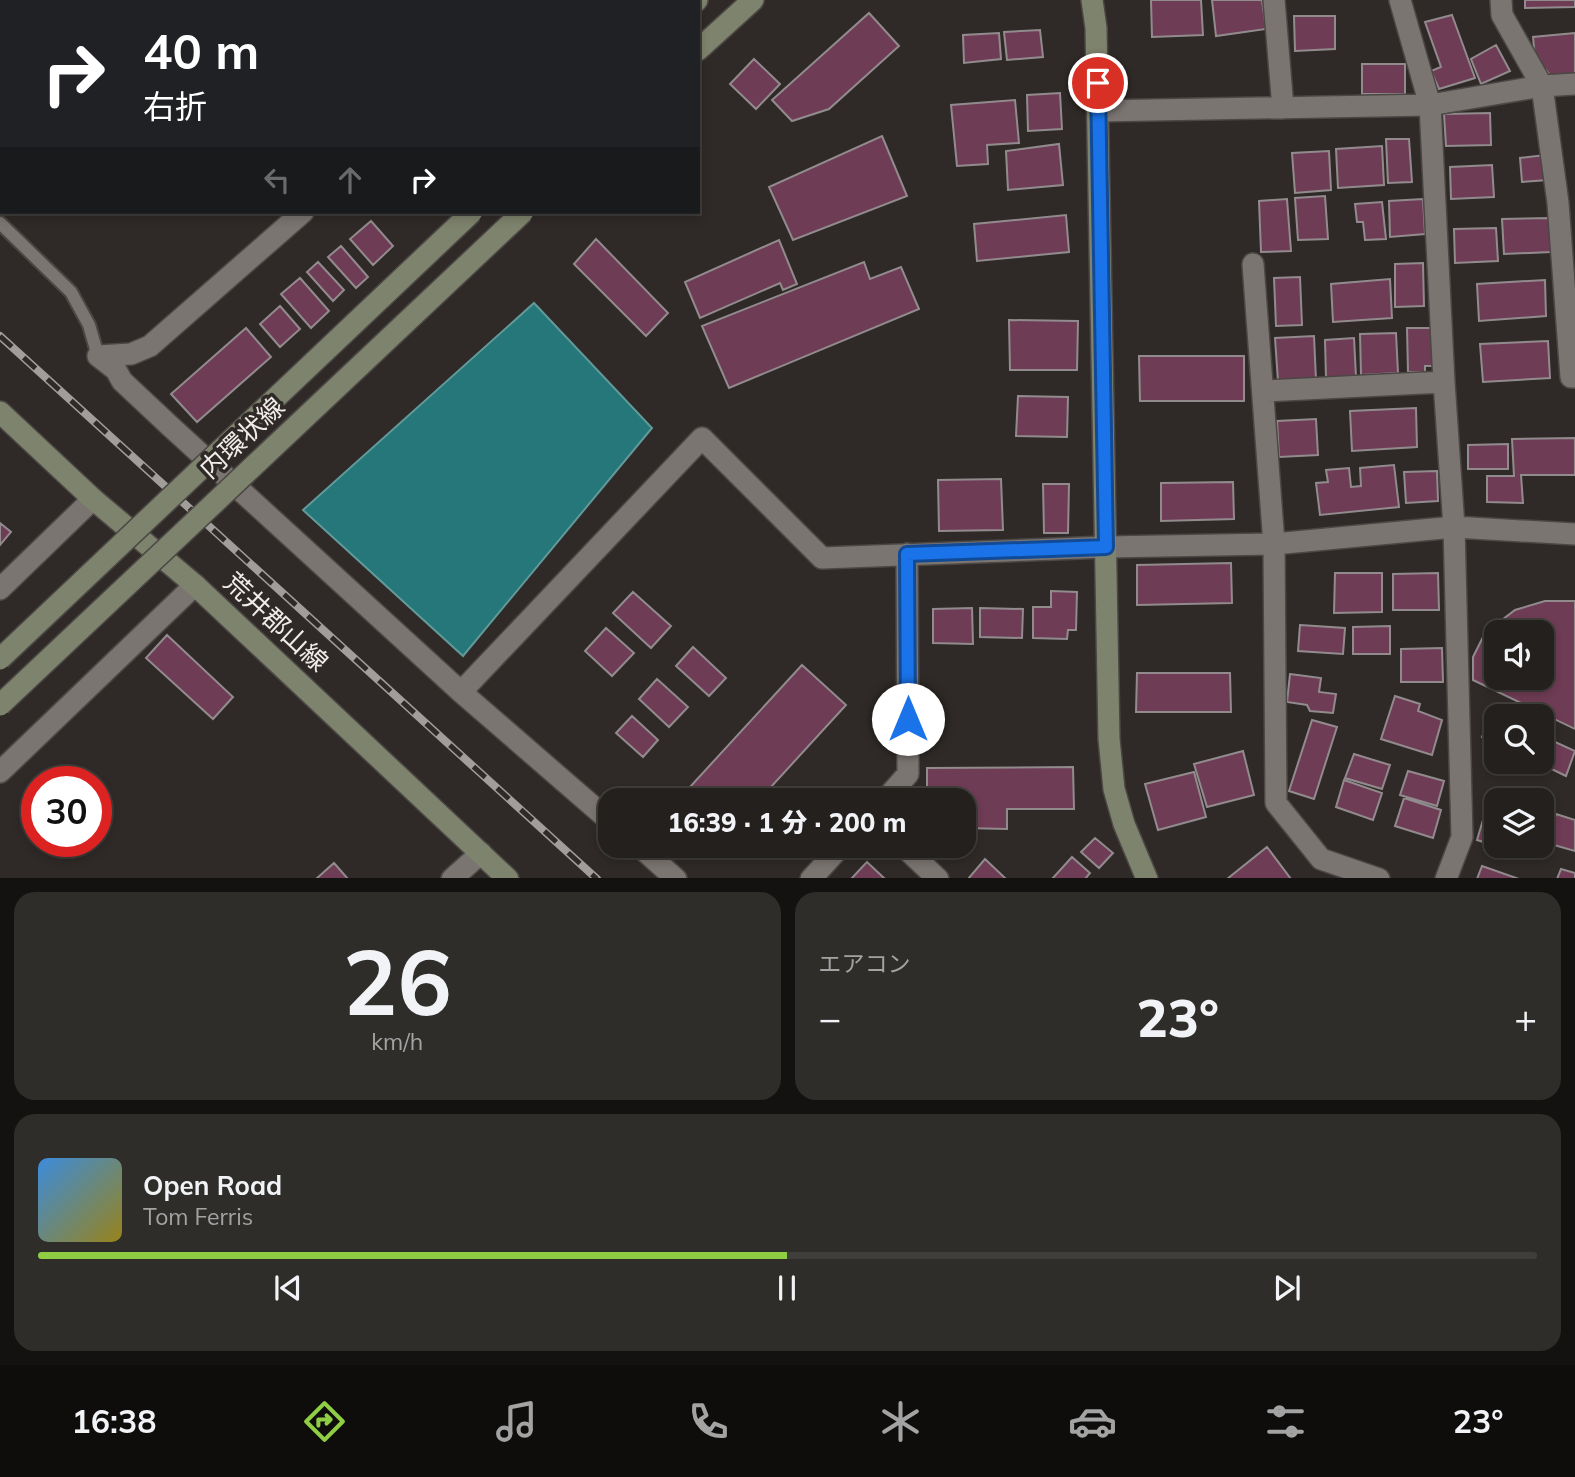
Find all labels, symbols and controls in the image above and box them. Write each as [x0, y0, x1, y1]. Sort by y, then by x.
text: 40 m [143, 20, 259, 81]
icon: right [28, 28, 119, 119]
pin [1068, 53, 1128, 113]
icon: arrive [1079, 64, 1117, 102]
text: 右折 [143, 86, 207, 126]
icon: left [258, 161, 296, 199]
icon: ahead [331, 161, 369, 199]
icon: right [404, 161, 442, 199]
street label: 内環状線 [192, 390, 291, 485]
street label: 荒井郡山線 [218, 565, 335, 678]
map controls [1484, 620, 1554, 858]
button: sound [1484, 620, 1554, 690]
position arrow [871, 682, 945, 756]
button: search [1484, 704, 1554, 774]
speed limit sign: 30 [21, 766, 112, 857]
button: layers [1484, 788, 1554, 858]
text: 16:39 · 1 分 · 200 m [668, 806, 906, 839]
text: 26 [343, 924, 452, 1038]
text: エアコン [819, 949, 911, 978]
text: 23° [1137, 985, 1219, 1050]
text: − [819, 994, 841, 1042]
text: + [1514, 994, 1537, 1042]
text: km/h [371, 1027, 423, 1056]
text: Open Road [143, 1169, 282, 1202]
text: Tom Ferris [143, 1202, 253, 1231]
icon: previous [269, 1269, 307, 1307]
icon: pause [768, 1269, 806, 1307]
icon: next [1268, 1269, 1306, 1307]
icon: directions [300, 1397, 349, 1446]
icon: music [492, 1397, 541, 1446]
icon: phone [684, 1397, 733, 1446]
icon: climate [876, 1397, 925, 1446]
icon: car [1068, 1397, 1117, 1446]
icon: filters [1261, 1397, 1310, 1446]
text: 16:38 [72, 1401, 156, 1441]
text: 23° [1453, 1401, 1503, 1441]

